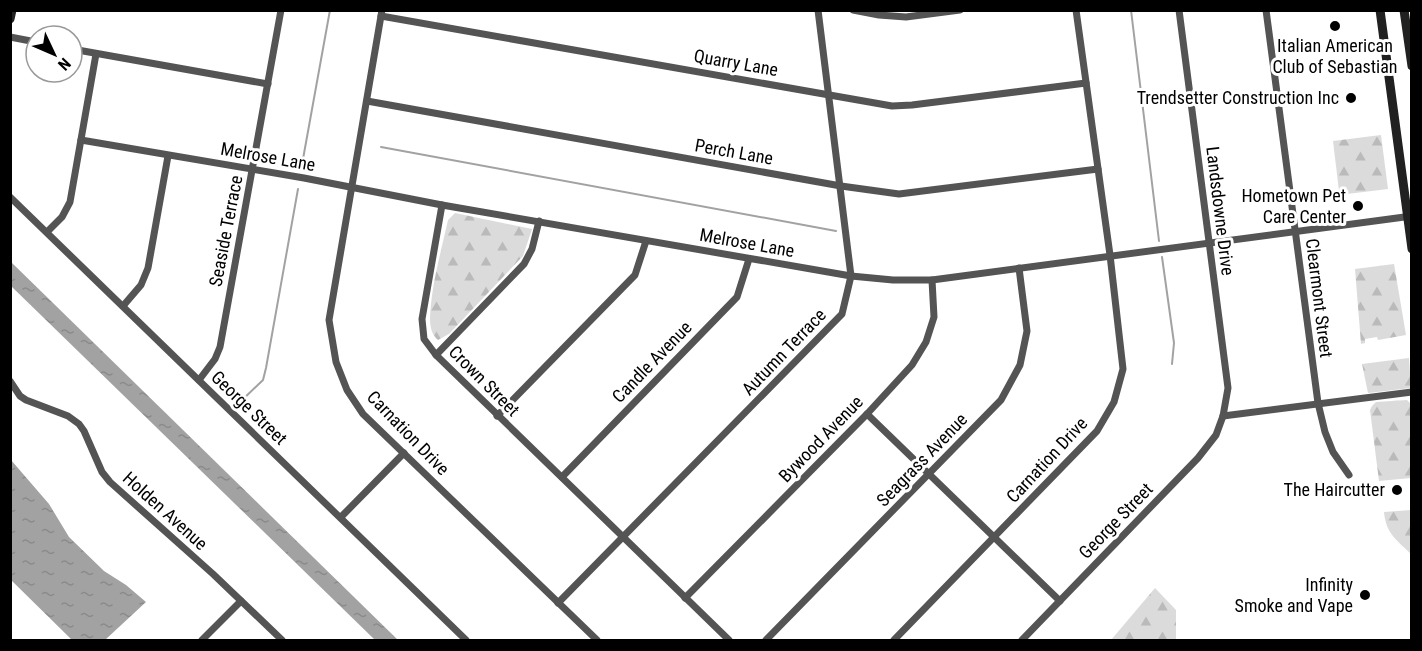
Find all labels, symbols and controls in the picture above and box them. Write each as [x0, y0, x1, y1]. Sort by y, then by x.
marker: Italian American Club of Sebastian [1328, 19, 1342, 33]
north arrow [24, 24, 84, 84]
place label: Italian American Club of Sebastian [1272, 35, 1398, 77]
street label: Quarry Lane [692, 45, 780, 80]
text: N [54, 54, 75, 74]
place label: Trendsetter Construction Inc [1137, 87, 1339, 108]
marker: Trendsetter Construction Inc [1344, 91, 1358, 105]
street label: Perch Lane [693, 134, 775, 169]
street label: Melrose Lane [219, 138, 317, 175]
street label: Landsdowne Drive [1202, 145, 1239, 277]
street label: Seaside Terrace [204, 174, 247, 288]
place label: Hometown Pet Care Center [1241, 185, 1347, 227]
marker: Hometown Pet Care Center [1351, 199, 1365, 213]
street label: Melrose Lane [698, 224, 796, 261]
street label: Clearmont Street [1302, 237, 1337, 359]
street label: Autumn Terrace [737, 304, 830, 399]
street label: Candle Avenue [608, 317, 696, 407]
street label: Crown Street [445, 341, 524, 420]
street label: George Street [207, 366, 292, 449]
street label: Carnation Drive [363, 386, 454, 479]
street label: Bywood Avenue [774, 391, 867, 486]
street label: Seagrass Avenue [872, 409, 971, 511]
street label: Carnation Drive [1002, 413, 1091, 507]
street label: Holden Avenue [119, 467, 212, 554]
street label: George Street [1074, 478, 1157, 563]
place label: The Haircutter [1284, 479, 1386, 500]
marker: The Haircutter [1390, 483, 1404, 497]
place label: Infinity Smoke and Vape [1235, 574, 1354, 616]
marker: Infinity Smoke and Vape [1358, 588, 1372, 602]

